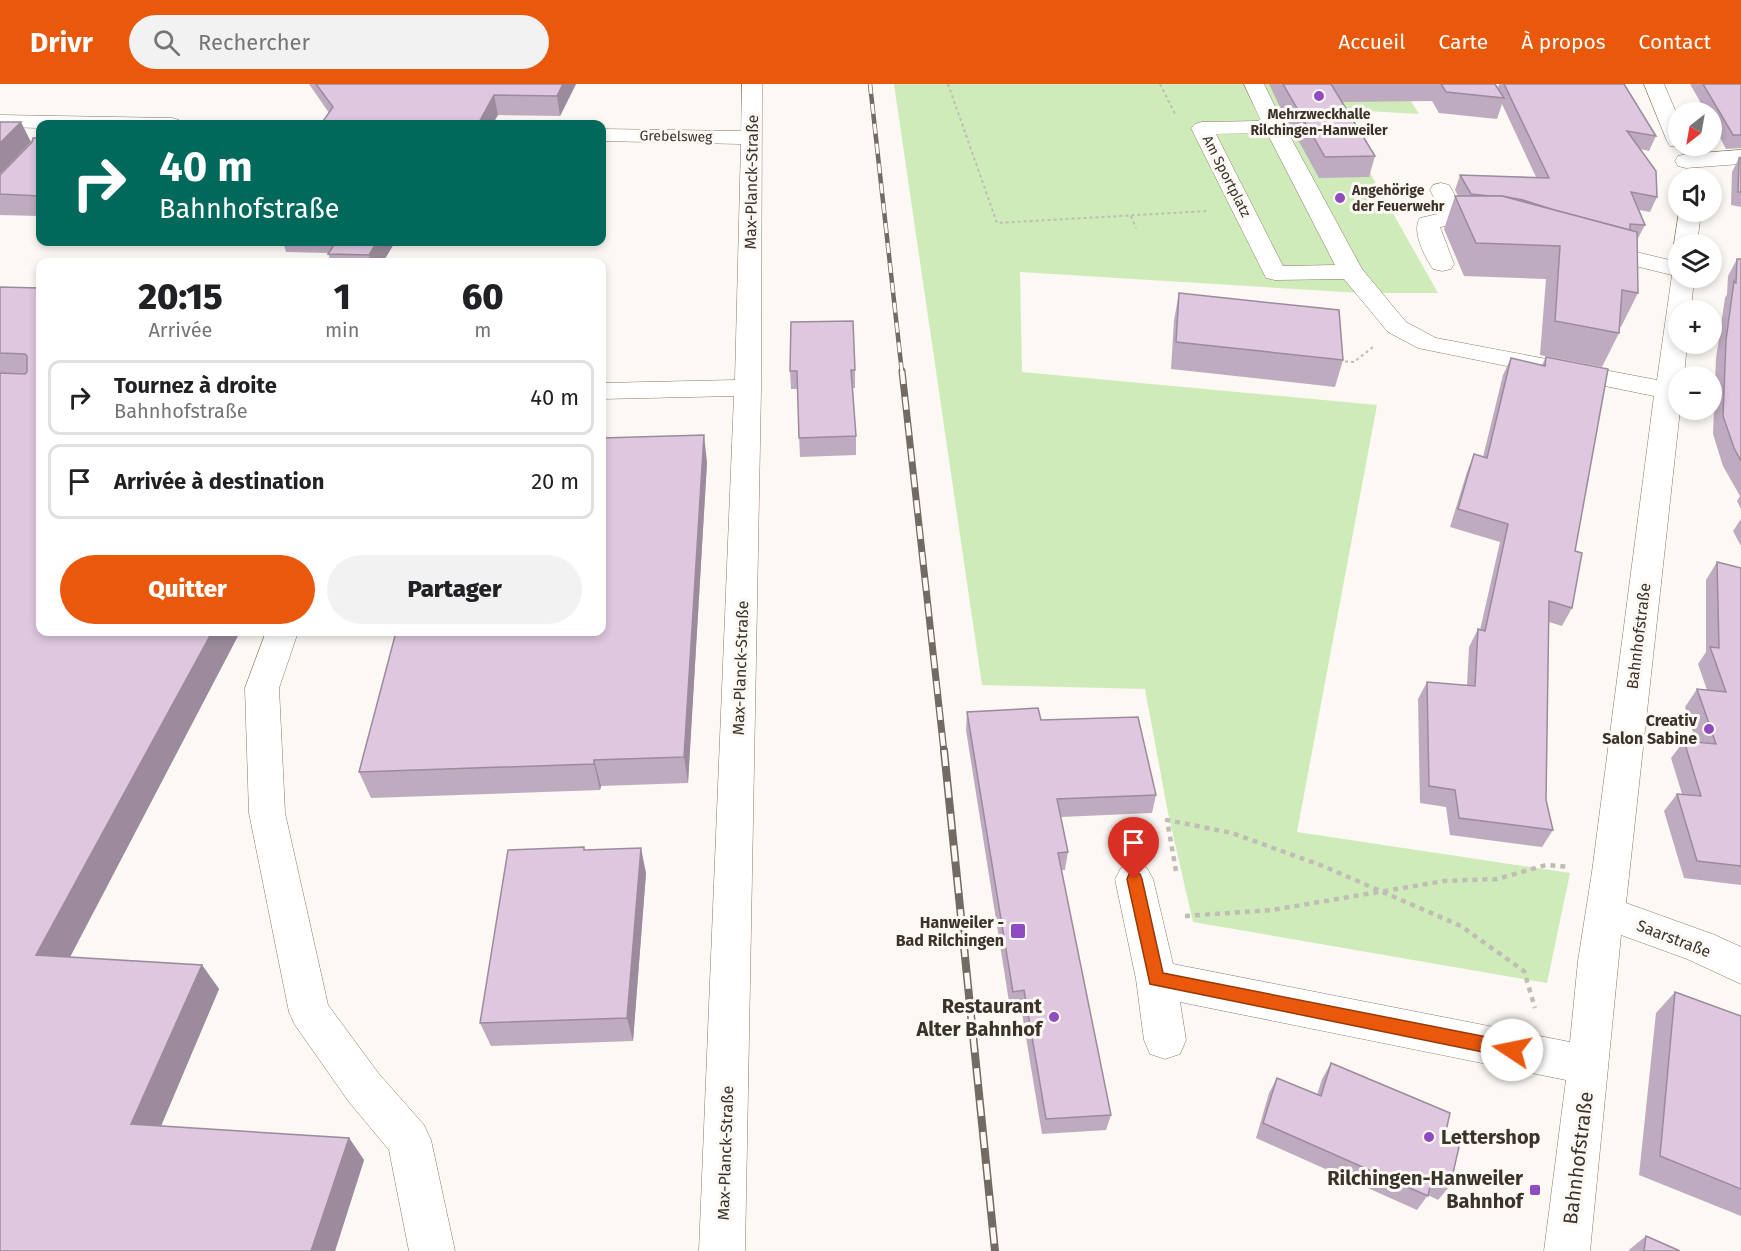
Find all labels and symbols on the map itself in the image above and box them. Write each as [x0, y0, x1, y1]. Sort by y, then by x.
marker: Mehrzweckhalle Rilchingen-Hanweiler [1312, 89, 1326, 103]
north arrow [1668, 102, 1722, 156]
place label: Mehrzweckhalle Rilchingen-Hanweiler [1250, 106, 1388, 139]
street label: Max-Planck-Straße [741, 114, 762, 250]
street label: Grebelsweg [639, 127, 713, 146]
street label: Am Sportplatz [1199, 133, 1254, 220]
place label: Angehörige der Feuerwehr [1351, 182, 1445, 215]
marker: Angehörige der Feuerwehr [1333, 191, 1347, 205]
street label: Bahnhofstraße [1623, 582, 1654, 690]
street label: Max-Planck-Straße [729, 600, 752, 736]
place label: Creativ Salon Sabine [1602, 711, 1698, 748]
marker: Creativ Salon Sabine [1702, 722, 1716, 736]
pin [1108, 817, 1159, 879]
place label: Hanweiler - Bad Rilchingen [896, 913, 1004, 950]
street label: Saarstraße [1634, 916, 1714, 961]
marker: Hanweiler - Bad Rilchingen [1009, 922, 1027, 940]
place label: Restaurant Alter Bahnhof [915, 994, 1044, 1041]
marker: Restaurant Alter Bahnhof [1047, 1010, 1061, 1024]
position arrow [1480, 1018, 1544, 1082]
street label: Max-Planck-Straße [714, 1085, 737, 1221]
street label: Bahnhofstraße [1558, 1090, 1598, 1226]
place label: Lettershop [1441, 1125, 1541, 1149]
marker: Lettershop [1422, 1130, 1436, 1144]
place label: Rilchingen-Hanweiler Bahnhof [1327, 1166, 1525, 1213]
marker: Rilchingen-Hanweiler Bahnhof [1528, 1183, 1542, 1197]

